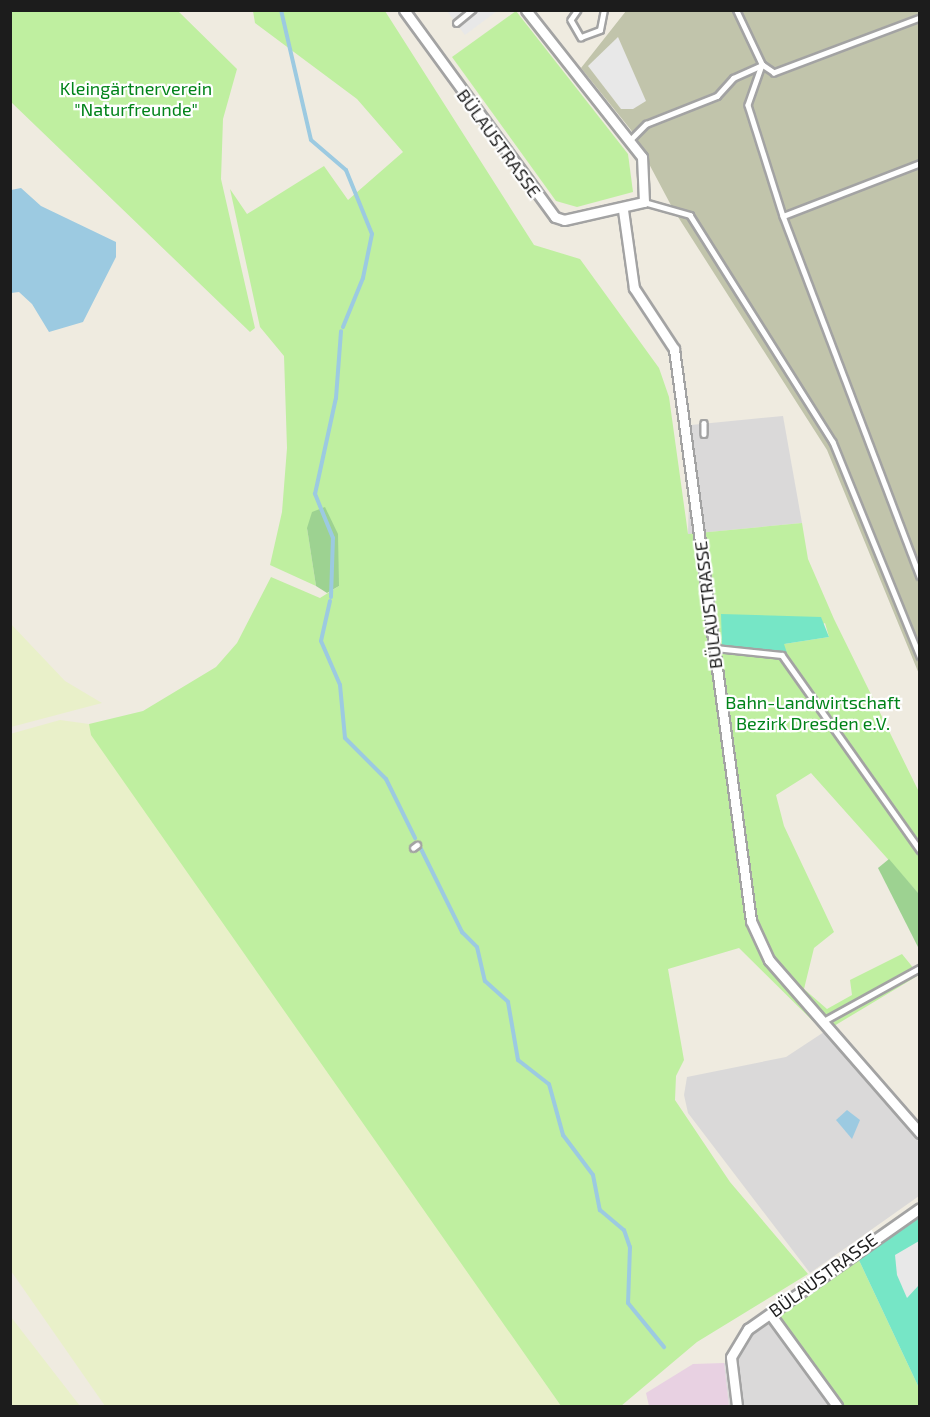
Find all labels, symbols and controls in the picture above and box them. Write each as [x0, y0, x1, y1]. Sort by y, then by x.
park label: Kleingärtnerverein "Naturfreunde" [60, 78, 212, 121]
street label: BÜLAUSTRASSE [452, 85, 546, 201]
street label: BÜLAUSTRASSE [689, 540, 727, 670]
park label: Bahn-Landwirtschaft Bezirk Dresden e.V. [725, 692, 901, 734]
street label: BÜLAUSTRASSE [765, 1228, 881, 1322]

